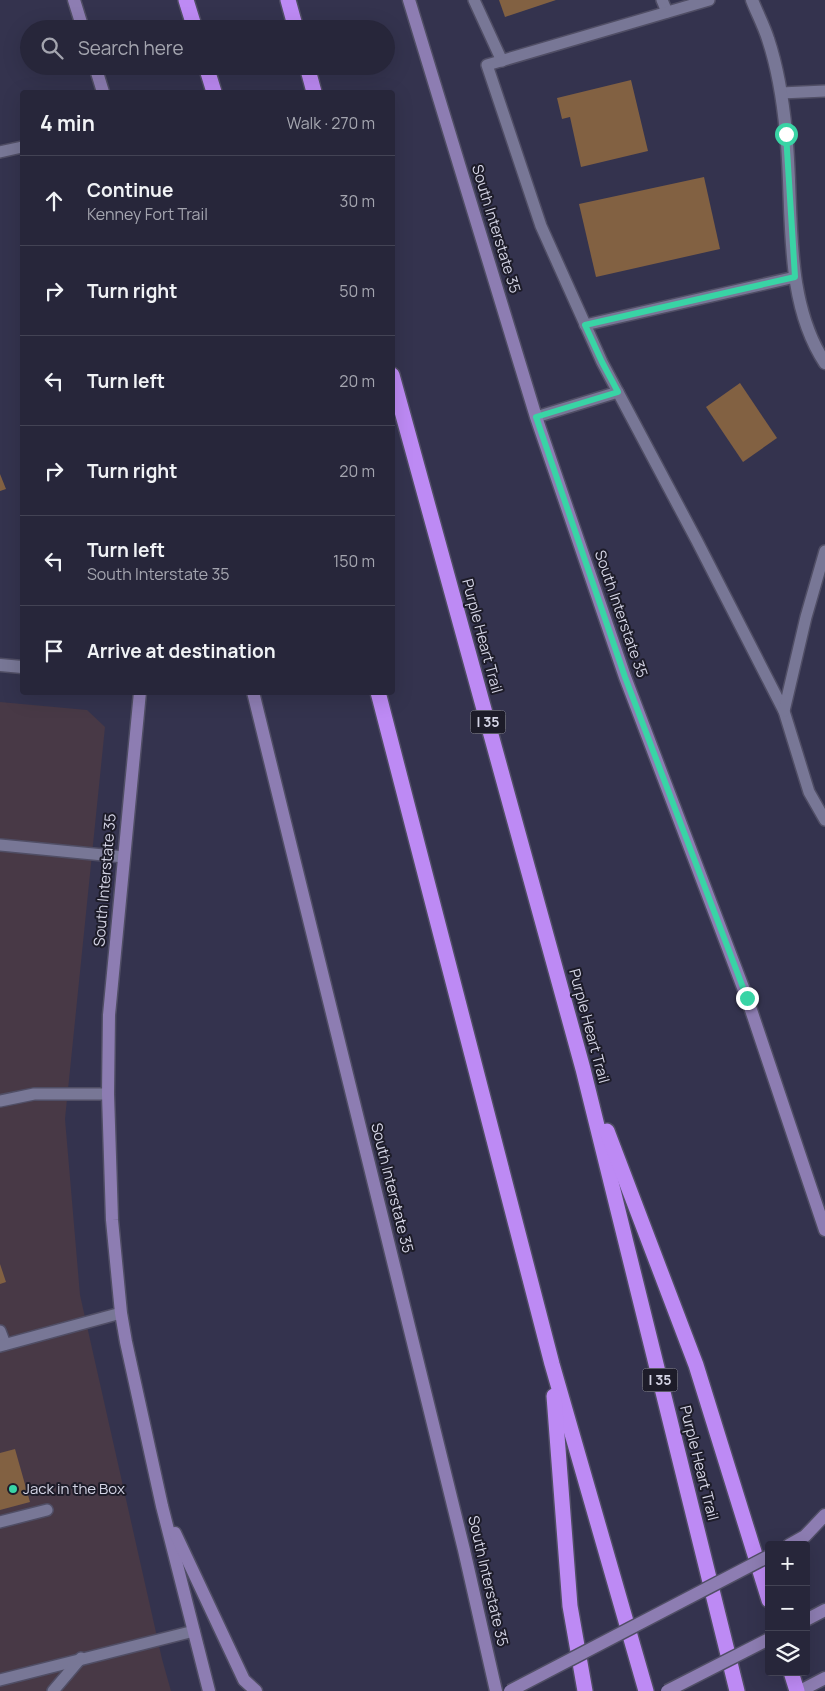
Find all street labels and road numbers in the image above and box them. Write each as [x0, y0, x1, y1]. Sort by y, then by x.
street label: South Interstate 35 [467, 162, 526, 296]
street label: South Interstate 35 [590, 547, 653, 680]
street label: Purple Heart Trail [457, 576, 508, 695]
road number: I 35 [470, 710, 506, 734]
street label: South Interstate 35 [88, 812, 121, 947]
street label: Purple Heart Trail [564, 966, 615, 1085]
street label: South Interstate 35 [366, 1121, 419, 1255]
road number: I 35 [642, 1368, 678, 1392]
street label: Purple Heart Trail [675, 1403, 724, 1523]
street label: South Interstate 35 [463, 1513, 514, 1648]

